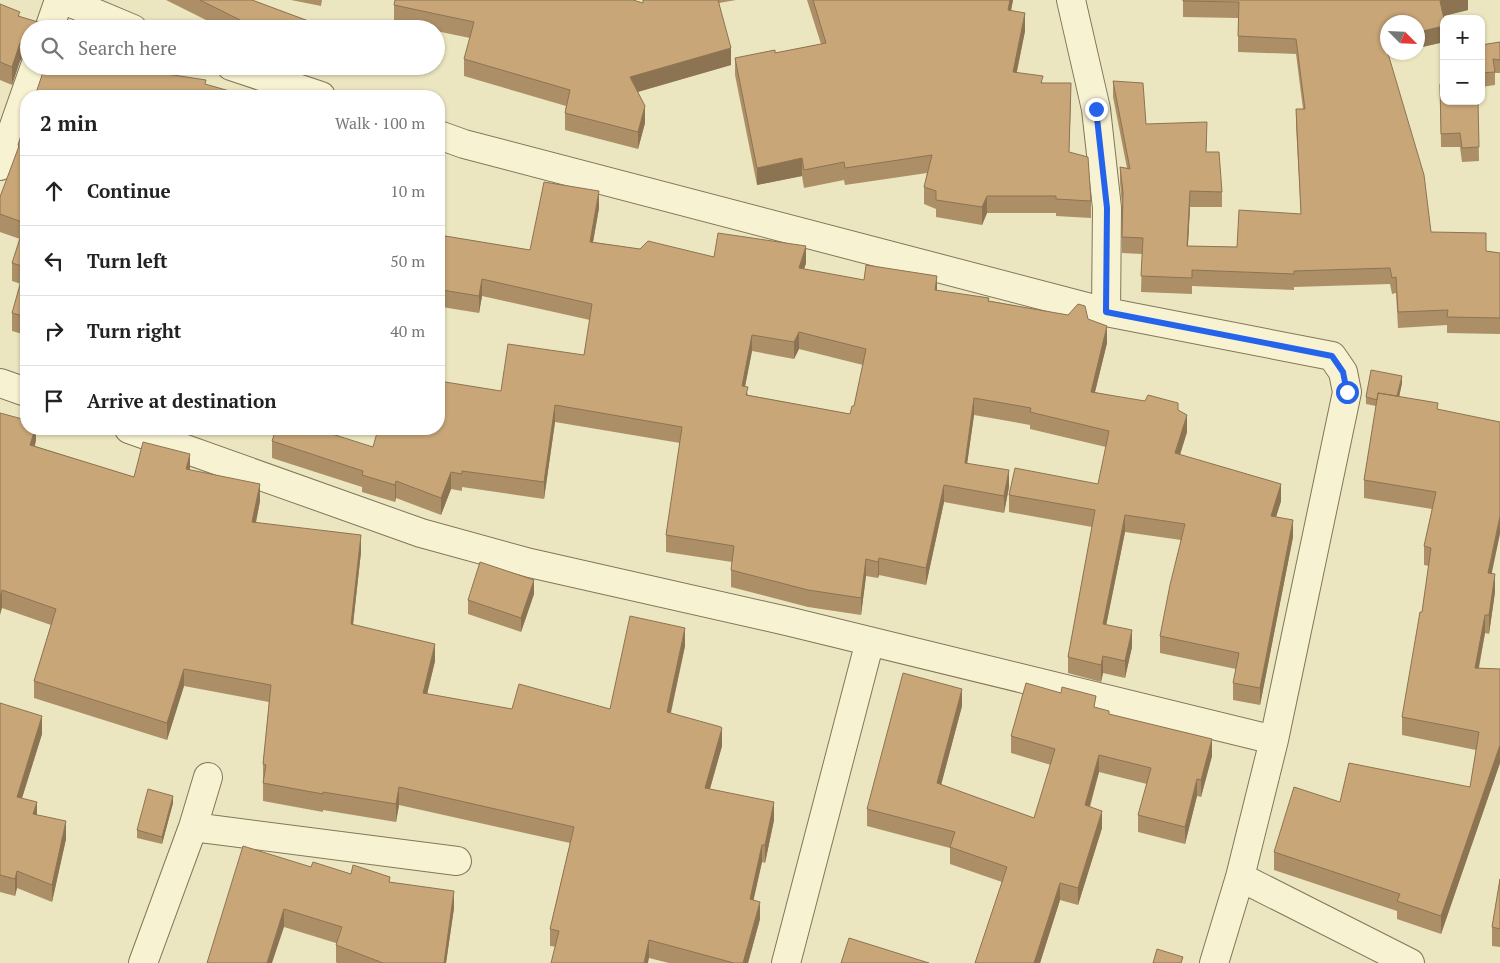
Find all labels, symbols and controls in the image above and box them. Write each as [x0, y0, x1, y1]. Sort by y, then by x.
north arrow [1380, 15, 1425, 60]
map controls [1440, 15, 1485, 105]
button: + [1440, 15, 1485, 60]
search box [20, 20, 445, 75]
icon: search [38, 34, 66, 62]
text: Search here [78, 35, 177, 60]
button: − [1440, 60, 1485, 105]
route end [1085, 98, 1108, 121]
text: 2 min [40, 109, 97, 137]
text: Walk · 100 m [335, 112, 425, 134]
icon: ahead [40, 177, 68, 205]
text: Continue [87, 178, 171, 203]
text: 10 m [390, 180, 425, 202]
icon: left [40, 247, 68, 275]
text: Turn left [87, 248, 168, 273]
text: 50 m [390, 250, 425, 272]
icon: right [40, 317, 68, 345]
text: Turn right [87, 318, 181, 343]
text: 40 m [390, 320, 425, 342]
route start [1336, 381, 1359, 404]
icon: arrive [40, 387, 68, 415]
text: Arrive at destination [87, 388, 276, 413]

